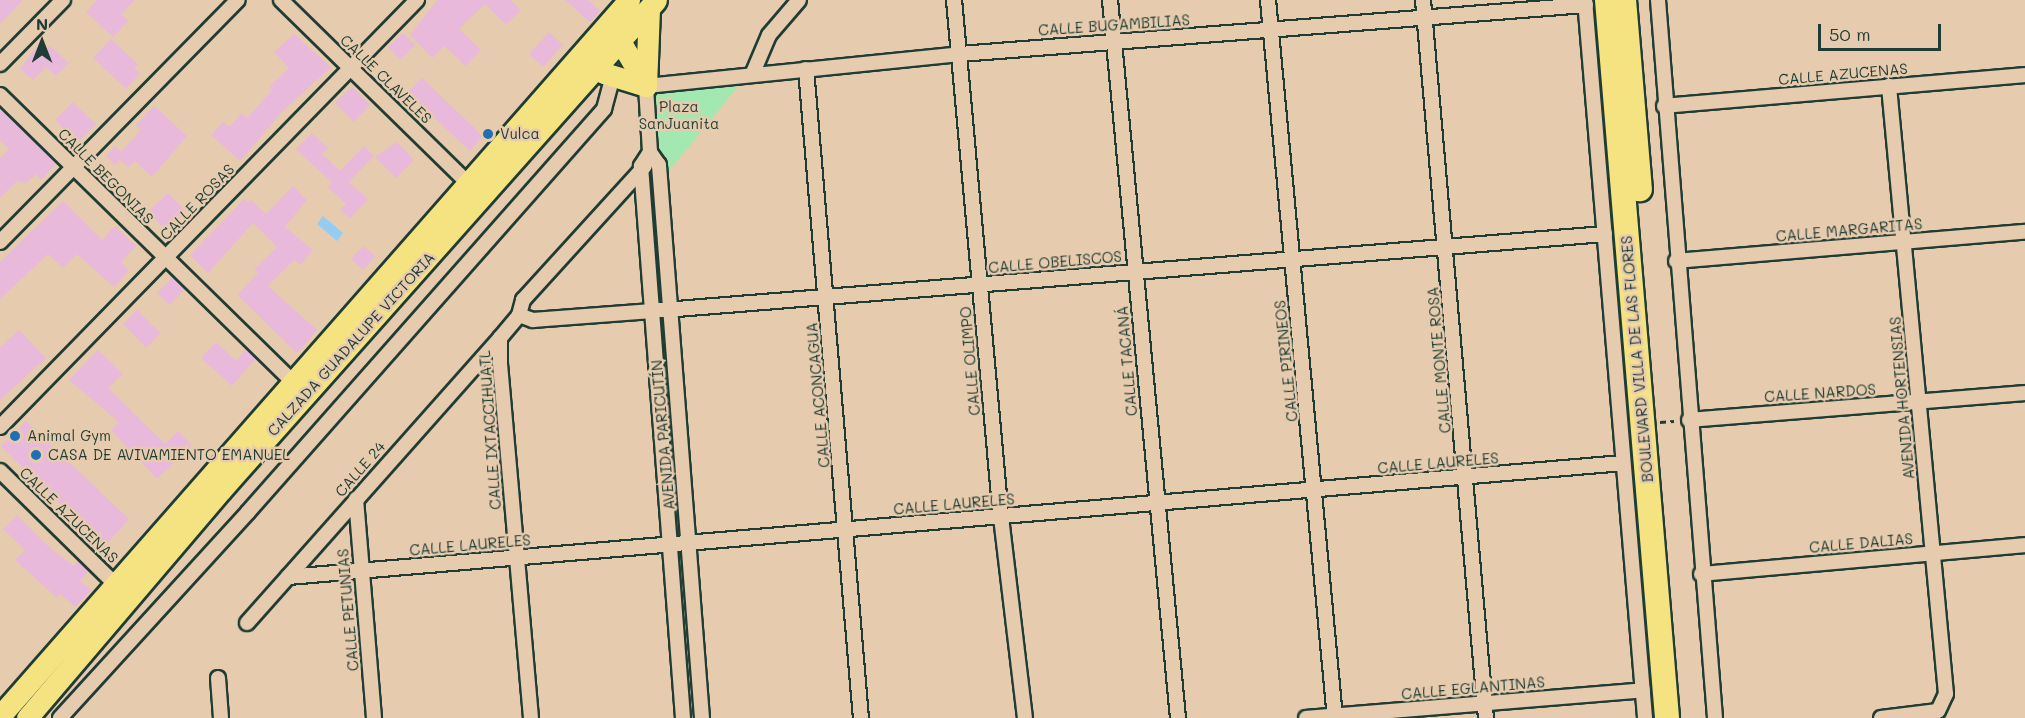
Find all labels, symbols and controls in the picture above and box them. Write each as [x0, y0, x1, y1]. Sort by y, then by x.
street label: CALLE BUGAMBILIAS [1037, 11, 1191, 39]
north arrow [12, 12, 72, 72]
scale bar [1821, 12, 1944, 50]
text: N [36, 13, 48, 34]
text: 50 m [1829, 22, 1871, 46]
street label: CALLE CLAVELES [337, 31, 435, 127]
street label: CALLE AZUCENAS [1777, 59, 1909, 89]
park label: Plaza SanJuanita [639, 97, 719, 132]
street label: CALLE BEGONIAS [55, 125, 157, 227]
place label: Vulca [500, 125, 540, 143]
marker: Vulca [481, 127, 495, 141]
street label: CALLE ROSAS [156, 160, 238, 244]
street label: CALLE MARGARITAS [1775, 215, 1923, 245]
street label: BOULEVARD VILLA DE LAS FLORES [1617, 235, 1657, 483]
street label: CALLE OBELISCOS [987, 247, 1123, 277]
street label: CALZADA GUADALUPE VICTORIA [264, 248, 438, 440]
street label: CALLE MONTE ROSA [1424, 286, 1454, 434]
street label: CALLE PIRINEOS [1271, 299, 1301, 423]
street label: CALLE TACANÁ [1113, 305, 1141, 417]
street label: CALLE OLIMPO [956, 306, 984, 416]
street label: AVENIDA HORTENSIAS [1886, 316, 1918, 480]
street label: CALLE ACONCAGUA [803, 321, 833, 469]
street label: CALLE IXTACCIHUATL [475, 350, 505, 510]
street label: AVENIDA PARICUTÍN [647, 359, 679, 511]
street label: CALLE NARDOS [1764, 380, 1876, 406]
place label: Animal Gym [27, 427, 111, 445]
marker: Animal Gym [8, 429, 22, 443]
street label: CALLE 24 [331, 438, 389, 500]
place label: CASA DE AVIVAMIENTO EMANUEL [48, 446, 290, 464]
marker: CASA DE AVIVAMIENTO EMANUEL [29, 448, 43, 462]
street label: CALLE LAURELES [1377, 449, 1499, 477]
street label: CALLE AZUCENAS [16, 463, 122, 567]
street label: CALLE LAURELES [893, 490, 1015, 518]
street label: CALLE DALIAS [1808, 529, 1914, 557]
street label: CALLE LAURELES [409, 531, 531, 559]
street label: CALLE PETUNIAS [334, 548, 362, 672]
street label: CALLE EGLANTINAS [1400, 673, 1546, 703]

